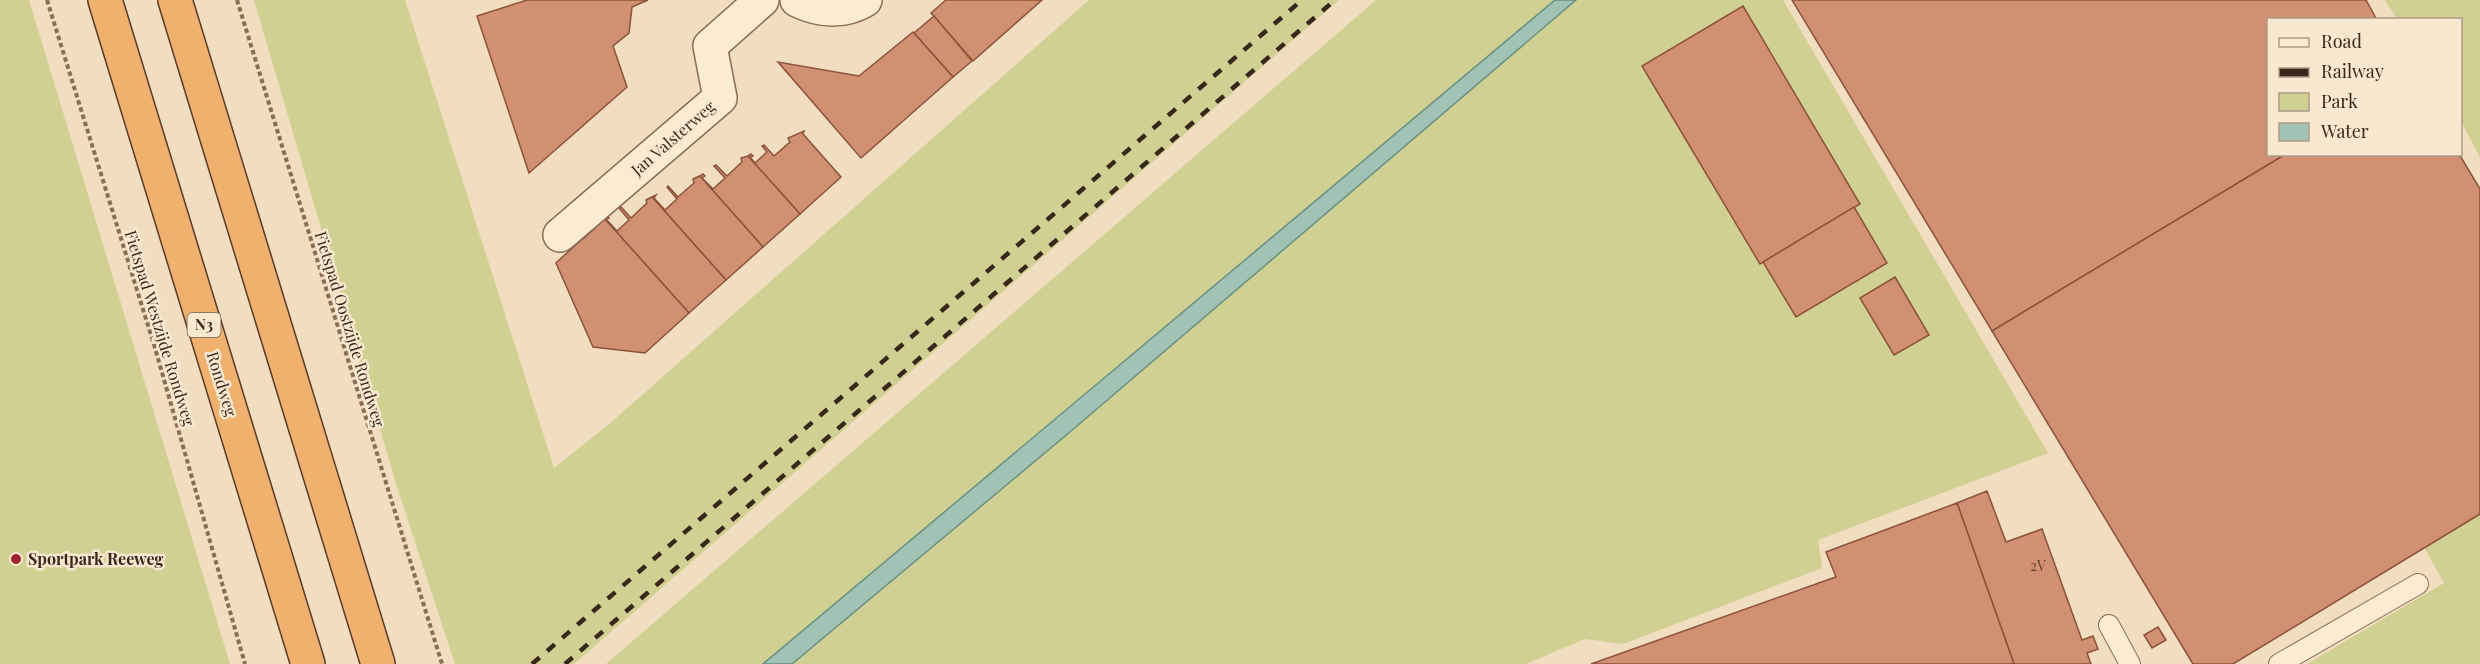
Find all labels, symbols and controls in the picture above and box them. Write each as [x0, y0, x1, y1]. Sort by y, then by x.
legend [2267, 18, 2462, 156]
text: Road [2321, 29, 2362, 53]
text: Railway [2321, 59, 2384, 83]
text: Park [2321, 89, 2358, 113]
street label: Jan Valsterweg [626, 95, 719, 180]
text: Water [2320, 119, 2369, 143]
street label: Fietspad Westzijde Rondweg [121, 227, 200, 429]
street label: Fietspad Oostzijde Rondweg [311, 229, 390, 430]
road number: N3 [188, 313, 220, 337]
street label: Rondweg [203, 349, 242, 419]
place label: Sportpark Reeweg [28, 548, 163, 569]
marker: Sportpark Reeweg [9, 552, 23, 566]
house number: 2V [2030, 556, 2046, 575]

